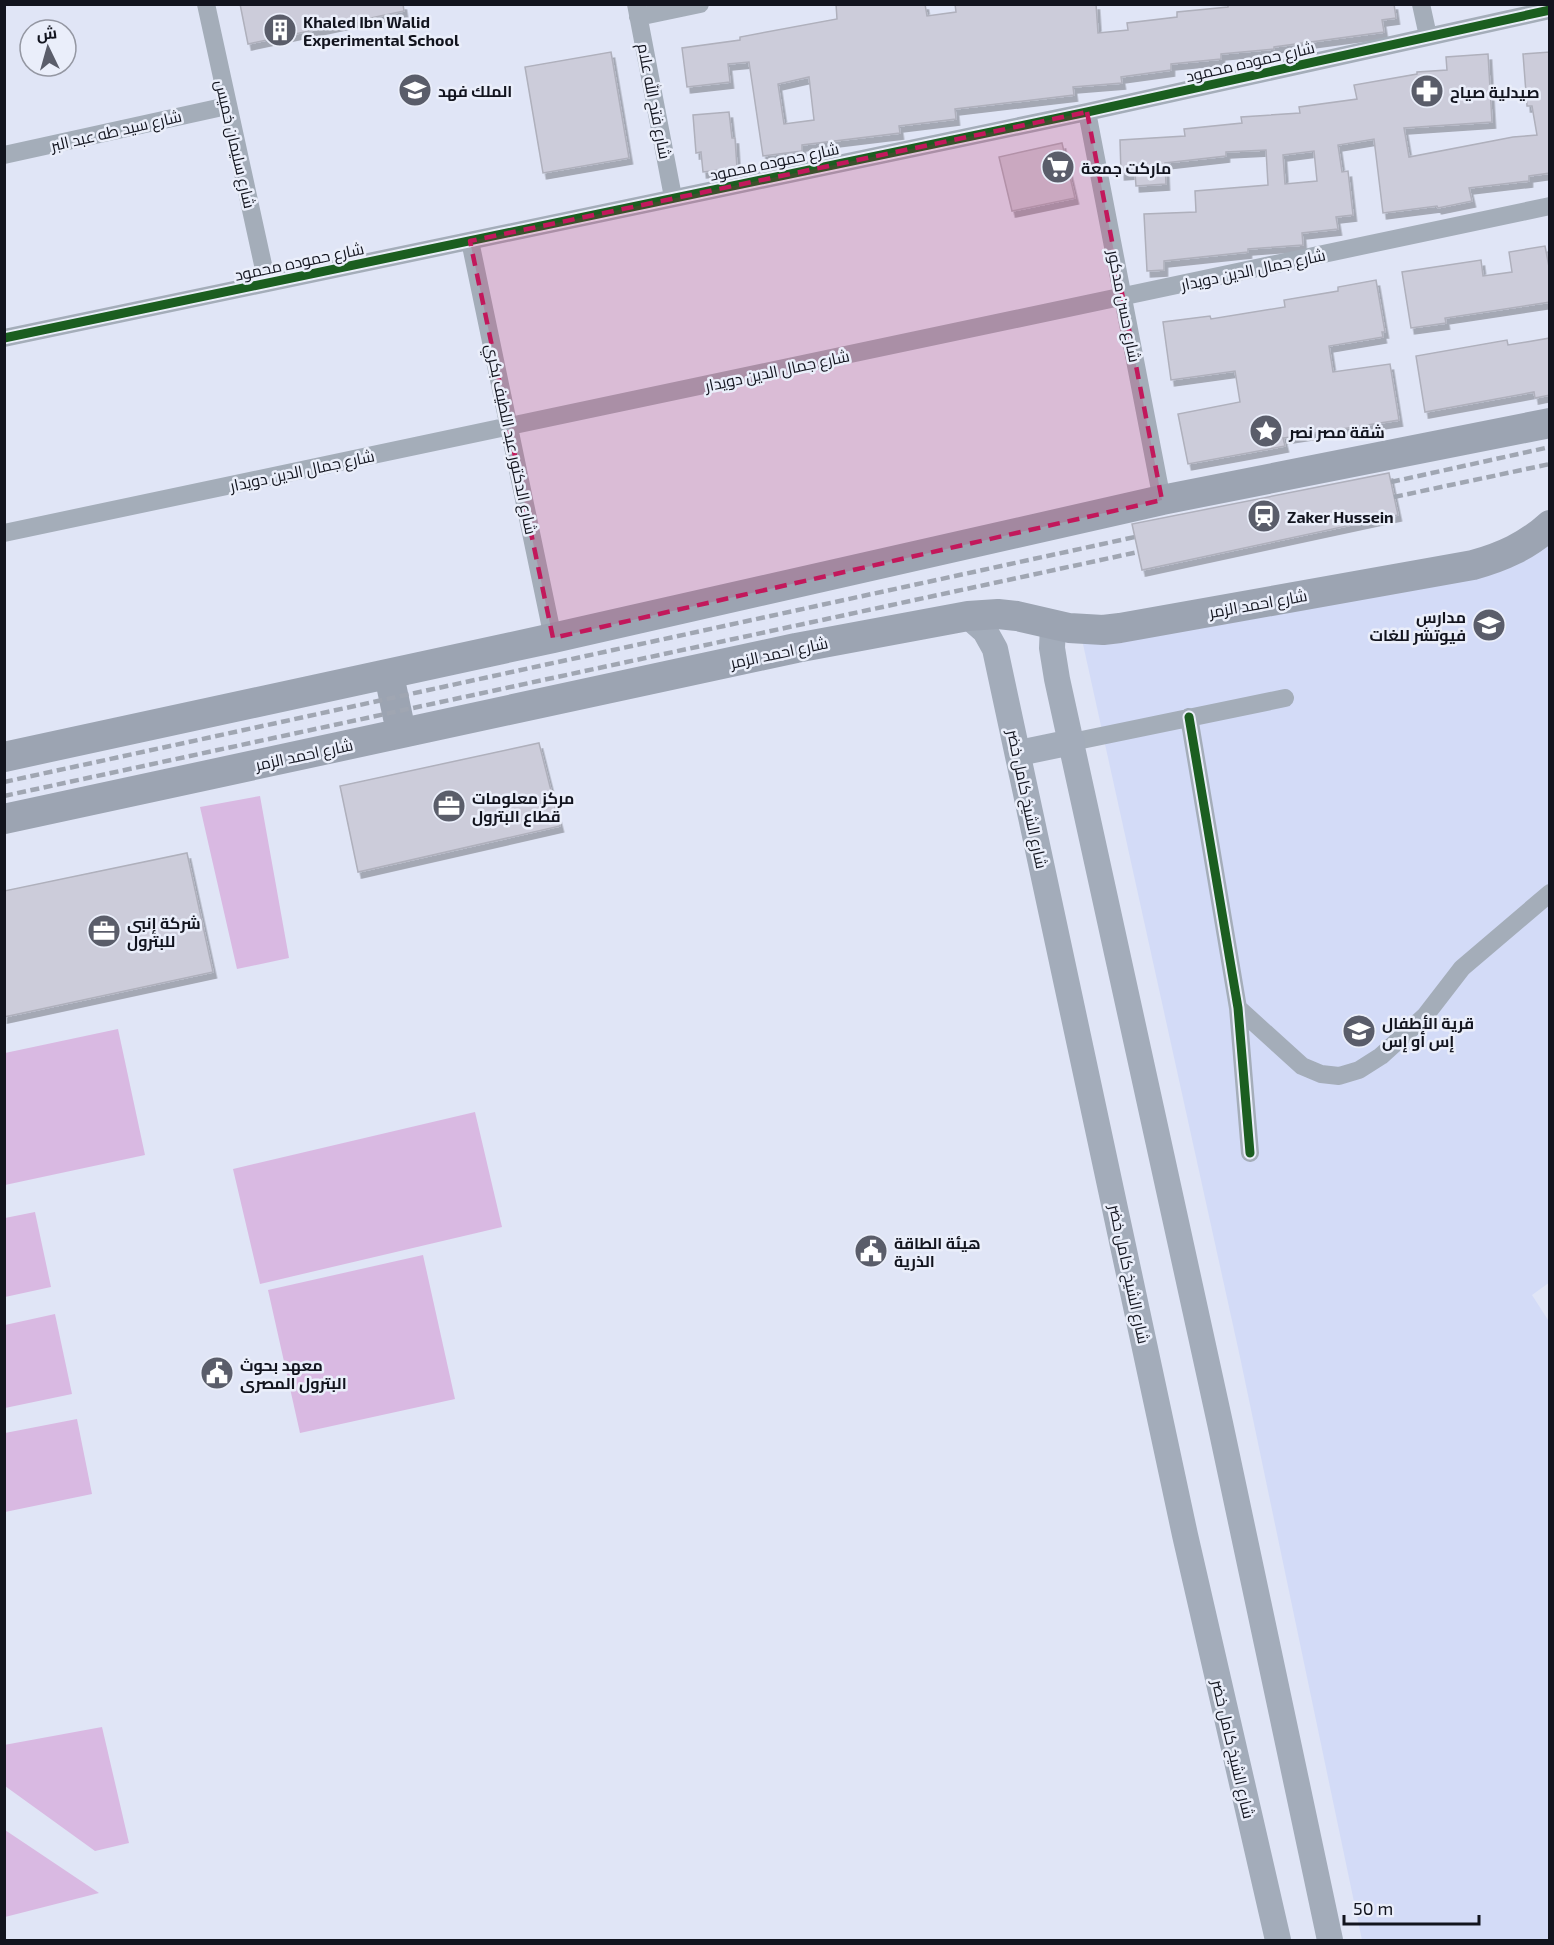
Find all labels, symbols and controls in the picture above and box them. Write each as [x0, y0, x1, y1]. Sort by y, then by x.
building icon: Khaled Ibn Walid Experimental School [262, 12, 298, 48]
place label: Khaled Ibn Walid Experimental School [303, 12, 460, 49]
north arrow [18, 18, 78, 78]
text: ش [36, 22, 58, 44]
street label: شارع حموده محمود [1184, 37, 1317, 88]
street label: شارع فتح الله علام [632, 41, 676, 161]
school or university icon: الملك فهد [397, 72, 433, 108]
pharmacy icon: صيدلية صياح [1409, 73, 1445, 109]
street label: شارع سليمان خميس [209, 78, 260, 211]
place label: الملك فهد [438, 81, 512, 101]
place label: صيدلية صياح [1450, 82, 1540, 103]
street label: شارع سيد طه عبد البر [48, 106, 184, 157]
street label: شارع حموده محمود [708, 138, 841, 187]
supermarket icon: ماركت جمعة [1040, 149, 1076, 185]
place label: ماركت جمعة [1081, 158, 1171, 178]
street label: شارع حموده محمود [233, 238, 366, 287]
street label: شارع جمال الدين دويدار [1178, 244, 1328, 297]
street label: شارع حسن مدكور [1102, 247, 1145, 364]
street label: شارع الدكتور عبد اللطيف بكري [478, 342, 542, 537]
street label: شارع جمال الدين دويدار [702, 345, 852, 398]
place icon: شقة مصر نصر [1248, 413, 1284, 449]
place label: شقة مصر نصر [1288, 422, 1385, 442]
street label: شارع جمال الدين دويدار [227, 445, 377, 498]
station icon: Zaker Hussein [1246, 498, 1282, 534]
place label: Zaker Hussein [1287, 507, 1394, 526]
street label: شارع احمد الزمر [1206, 585, 1309, 624]
place label: مدارس فيوتشر للغات [1370, 607, 1466, 645]
school or university icon: مدارس فيوتشر للغات [1471, 607, 1507, 643]
street label: شارع احمد الزمر [728, 632, 830, 675]
street label: شارع الشيخ كامل خضر [1001, 727, 1052, 871]
street label: شارع احمد الزمر [253, 734, 355, 777]
office icon: مركز معلومات قطاع البترول [431, 788, 467, 824]
place label: مركز معلومات قطاع البترول [472, 788, 574, 827]
office icon: شركة إنبى للبترول [86, 913, 122, 949]
place label: شركة إنبى للبترول [127, 913, 201, 951]
school or university icon: قرية الأطفال إس أو إس [1341, 1013, 1377, 1049]
place label: قرية الأطفال إس أو إس [1382, 1013, 1474, 1053]
street label: شارع الشيخ كامل خضر [1103, 1202, 1154, 1346]
public building icon: هيئة الطاقة الذرية [853, 1233, 889, 1269]
place label: هيئة الطاقة الذرية [894, 1233, 981, 1271]
public building icon: معهد بحوث البترول المصرى [199, 1355, 235, 1391]
place label: معهد بحوث البترول المصرى [240, 1355, 347, 1393]
street label: شارع الشيخ كامل خضر [1206, 1677, 1259, 1821]
scale bar [1344, 1888, 1479, 1926]
text: 50 m [1353, 1897, 1393, 1919]

